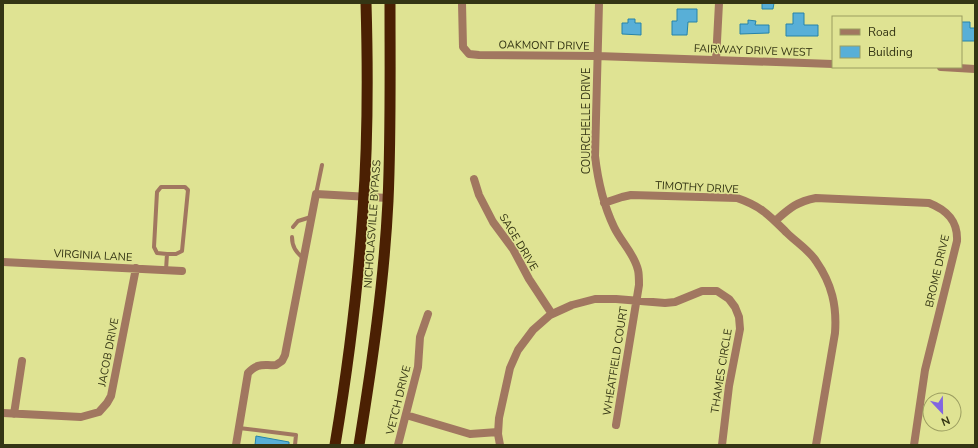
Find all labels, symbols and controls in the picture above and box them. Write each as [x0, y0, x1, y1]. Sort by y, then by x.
legend [832, 16, 962, 68]
text: Road [868, 24, 896, 40]
street label: OAKMONT DRIVE [498, 37, 590, 54]
street label: FAIRWAY DRIVE WEST [694, 41, 813, 60]
text: Building [868, 44, 913, 60]
street label: COURCHELLE DRIVE [579, 68, 594, 174]
street label: NICHOLASVILLE BYPASS [361, 159, 384, 289]
street label: TIMOTHY DRIVE [655, 178, 739, 197]
street label: SAGE DRIVE [496, 211, 542, 274]
street label: BROME DRIVE [922, 233, 953, 309]
street label: VIRGINIA LANE [52, 246, 133, 265]
street label: WHEATFIELD COURT [599, 305, 632, 417]
street label: JACOB DRIVE [94, 316, 122, 389]
street label: THAMES CIRCLE [707, 328, 736, 415]
street label: VETCH DRIVE [382, 364, 414, 437]
north arrow [922, 392, 962, 432]
text: N [939, 412, 952, 429]

